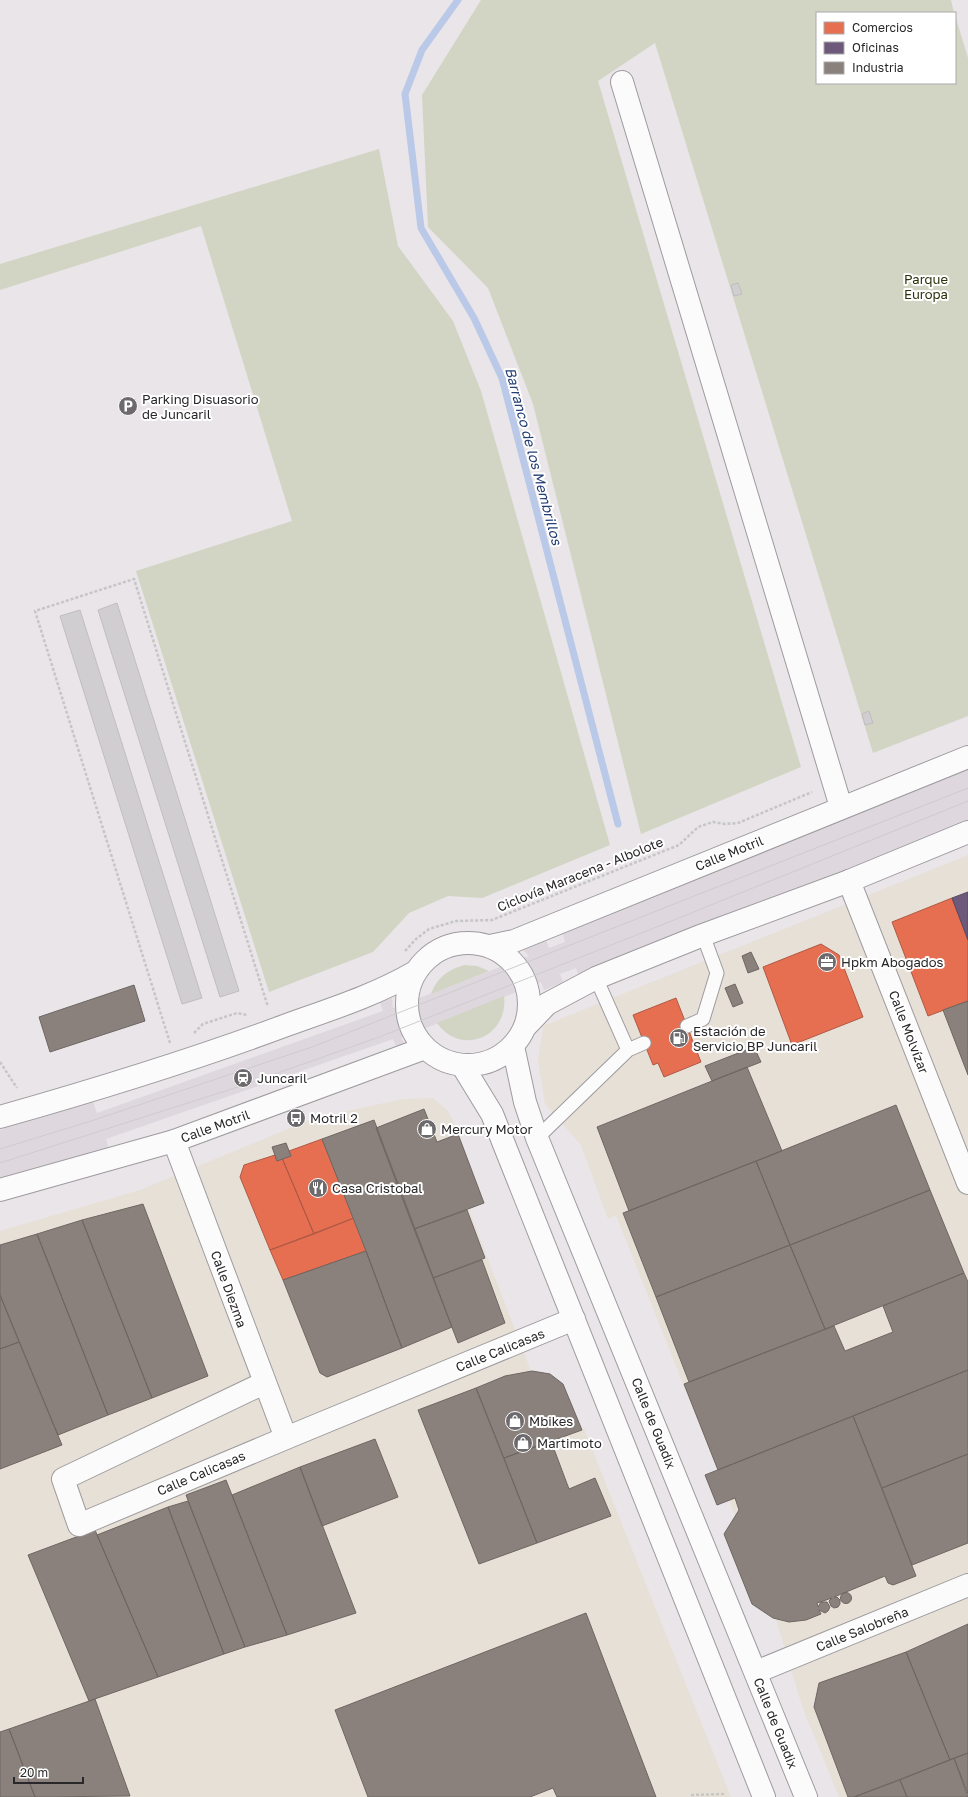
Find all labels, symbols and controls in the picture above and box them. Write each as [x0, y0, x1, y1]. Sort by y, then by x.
legend [816, 12, 956, 84]
text: Comercios [852, 20, 913, 35]
text: Oficinas [852, 40, 899, 55]
text: Industria [852, 60, 904, 75]
park label: Parque Europa [904, 271, 948, 302]
water label: Barranco de los Membrillos [502, 365, 566, 547]
place label: Parking Disuasorio de Juncaril [142, 391, 259, 422]
parking icon: Parking Disuasorio de Juncaril [117, 395, 139, 417]
street label: Calle Motril [693, 832, 765, 874]
street label: Ciclovía Maracena - Albolote [495, 833, 665, 915]
office icon: Hpkm Abogados [816, 951, 838, 973]
place label: Hpkm Abogados [841, 954, 944, 970]
street label: Calle Molvízar [886, 988, 932, 1076]
place label: Estación de Servicio BP Juncaril [693, 1023, 817, 1054]
fuel station icon: Estación de Servicio BP Juncaril [668, 1027, 690, 1049]
station icon: Juncaril [232, 1067, 254, 1089]
place label: Juncaril [257, 1070, 307, 1086]
street label: Calle Motril [178, 1106, 252, 1146]
bus stop icon: Motril 2 [285, 1107, 307, 1129]
place label: Motril 2 [310, 1110, 358, 1126]
shop icon: Mercury Motor [416, 1118, 438, 1140]
place label: Mercury Motor [441, 1121, 533, 1137]
restaurant icon: Casa Cristobal [307, 1177, 329, 1199]
place label: Casa Cristobal [332, 1180, 422, 1196]
street label: Calle Diezma [208, 1248, 250, 1330]
street label: Calle Calicasas [453, 1325, 547, 1375]
street label: Calle de Guadix [628, 1375, 680, 1471]
shop icon: Mbikes [504, 1410, 526, 1432]
place label: Mbikes [529, 1413, 573, 1429]
shop icon: Martimoto [512, 1432, 534, 1454]
place label: Martimoto [537, 1435, 602, 1451]
street label: Calle Calicasas [154, 1447, 248, 1499]
street label: Calle Salobreña [813, 1603, 911, 1655]
street label: Calle de Guadix [750, 1675, 802, 1771]
scale bar [14, 1759, 83, 1785]
text: 20 m [20, 1765, 48, 1780]

